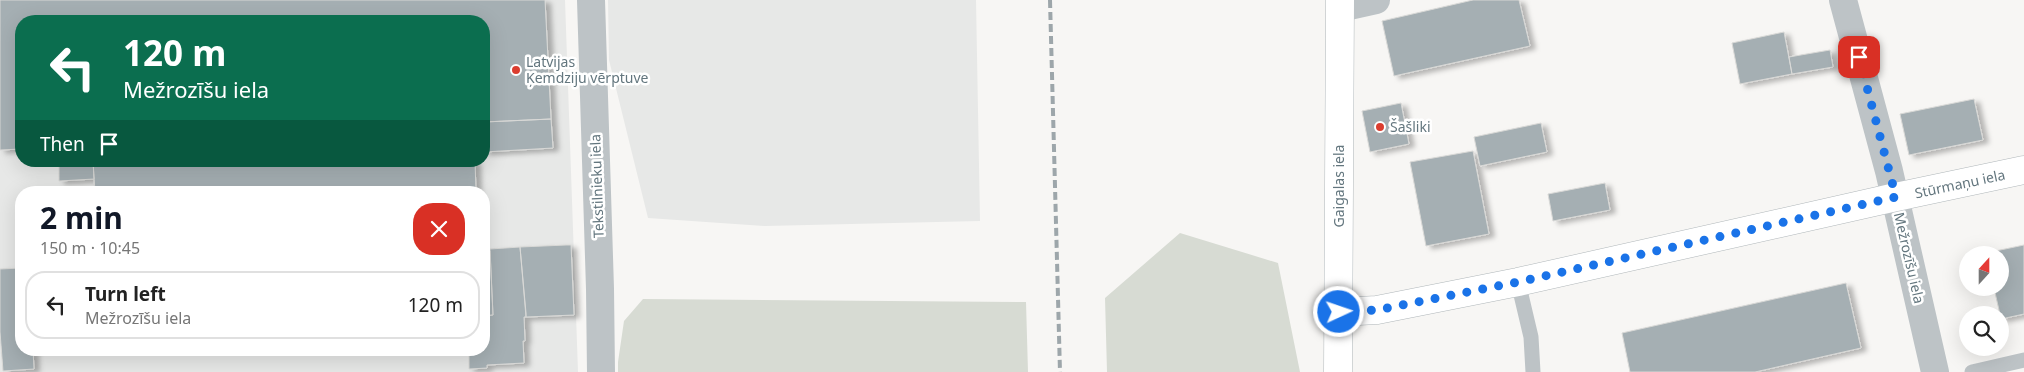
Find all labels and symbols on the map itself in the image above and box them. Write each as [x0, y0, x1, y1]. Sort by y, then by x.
pin [1838, 36, 1880, 78]
place label: Latvijas Ķemdziju vērptuve [526, 52, 649, 87]
marker: Latvijas Ķemdziju vērptuve [510, 64, 522, 76]
place label: Šašliki [1390, 117, 1431, 136]
marker: Šašliki [1374, 121, 1386, 133]
street label: Tekstilnieku iela [585, 134, 608, 238]
street label: Gaigalas iela [1329, 145, 1348, 227]
street label: Stūrmaņu iela [1913, 165, 2007, 202]
street label: Mežrozīšu iela [1890, 210, 1929, 305]
north arrow [1959, 246, 2009, 296]
position arrow [1312, 285, 1364, 337]

